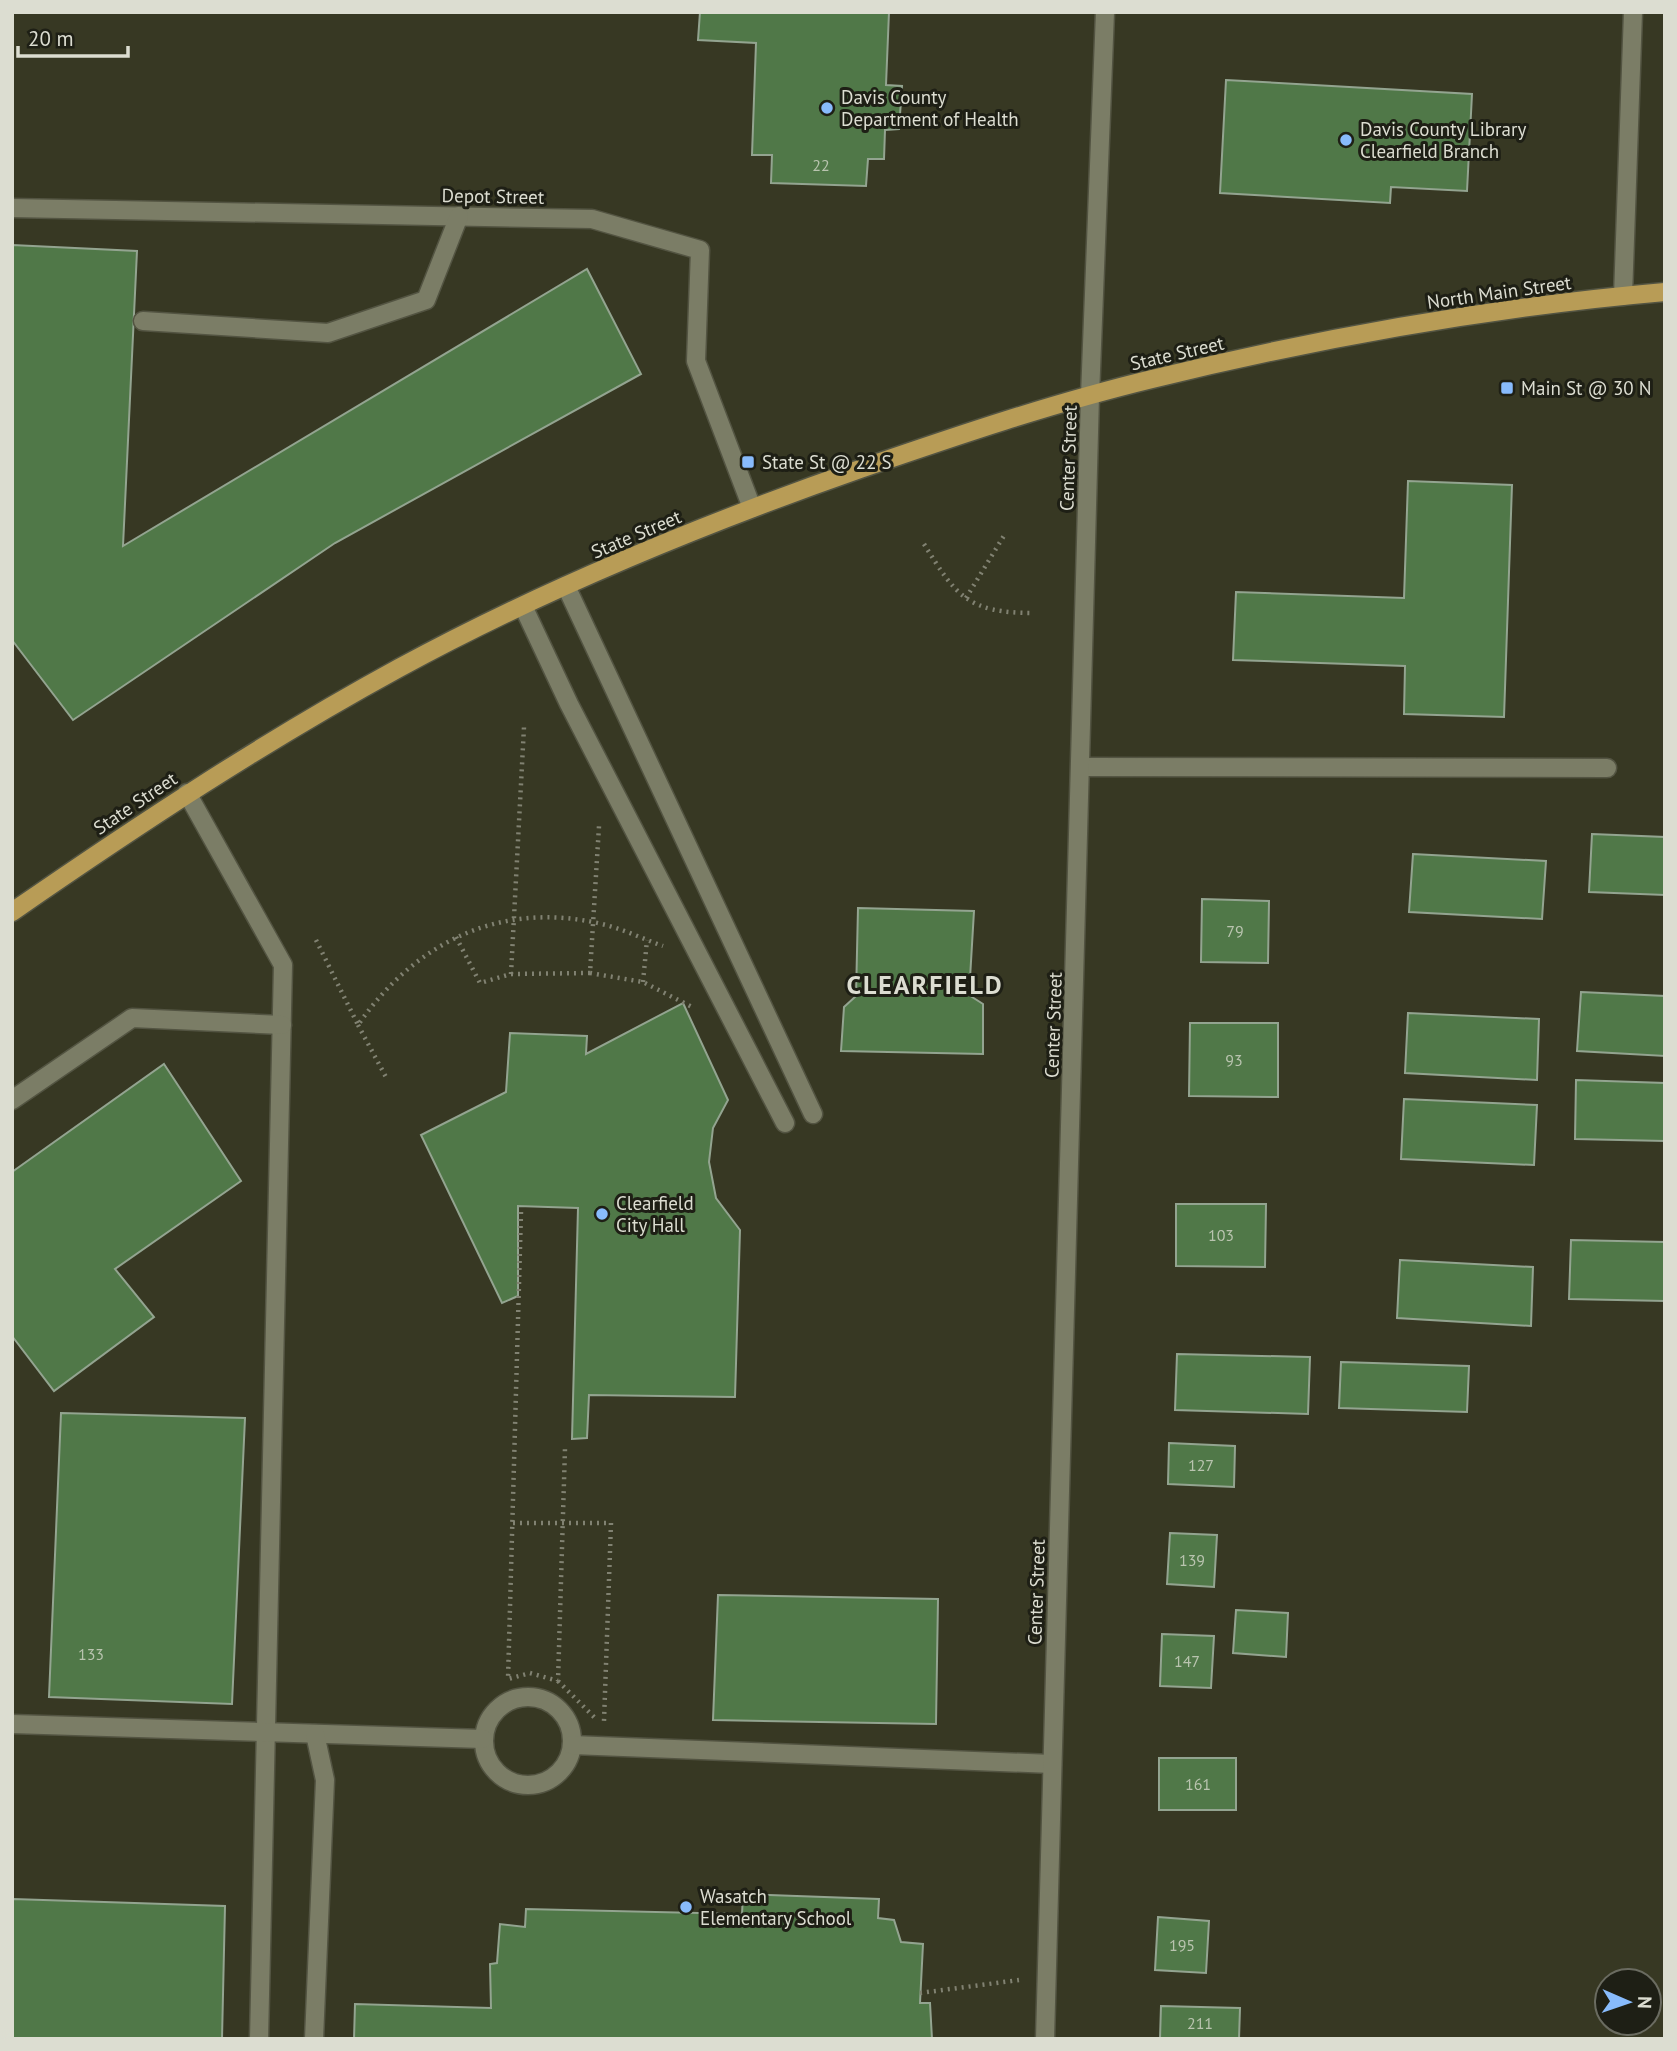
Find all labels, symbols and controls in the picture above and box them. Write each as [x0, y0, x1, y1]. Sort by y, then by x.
scale bar [18, 14, 128, 58]
text: 20 m [28, 25, 74, 52]
place label: Davis County Department of Health [841, 85, 1019, 131]
marker: Davis County Department of Health [819, 100, 835, 116]
place label: Davis County Library Clearfield Branch [1360, 117, 1526, 163]
marker: Davis County Library Clearfield Branch [1338, 132, 1354, 148]
house number: 22 [812, 155, 830, 175]
street label: Depot Street [442, 183, 545, 209]
street label: North Main Street [1425, 270, 1573, 314]
street label: State Street [1128, 330, 1227, 375]
place label: Main St @ 30 N [1521, 376, 1651, 400]
marker: Main St @ 30 N [1499, 380, 1515, 396]
street label: Center Street [1054, 404, 1082, 511]
place label: State St @ 22 S [762, 450, 892, 474]
marker: State St @ 22 S [740, 454, 756, 470]
street label: State Street [587, 504, 685, 564]
street label: State Street [89, 766, 182, 840]
house number: 79 [1226, 921, 1244, 941]
district label: CLEARFIELD [846, 968, 1004, 1001]
street label: Center Street [1039, 971, 1067, 1078]
house number: 93 [1225, 1050, 1243, 1070]
place label: Clearfield City Hall [616, 1191, 694, 1237]
marker: Clearfield City Hall [594, 1206, 610, 1222]
house number: 103 [1208, 1225, 1234, 1245]
house number: 127 [1188, 1455, 1214, 1475]
street label: Center Street [1022, 1538, 1050, 1645]
house number: 139 [1179, 1550, 1205, 1570]
house number: 133 [78, 1644, 104, 1664]
house number: 147 [1174, 1651, 1200, 1671]
house number: 161 [1185, 1774, 1211, 1794]
place label: Wasatch Elementary School [700, 1884, 852, 1930]
marker: Wasatch Elementary School [678, 1899, 694, 1915]
house number: 195 [1169, 1935, 1195, 1955]
north arrow [1593, 1967, 1663, 2037]
text: N [1633, 1996, 1657, 2009]
house number: 211 [1187, 2013, 1213, 2033]

